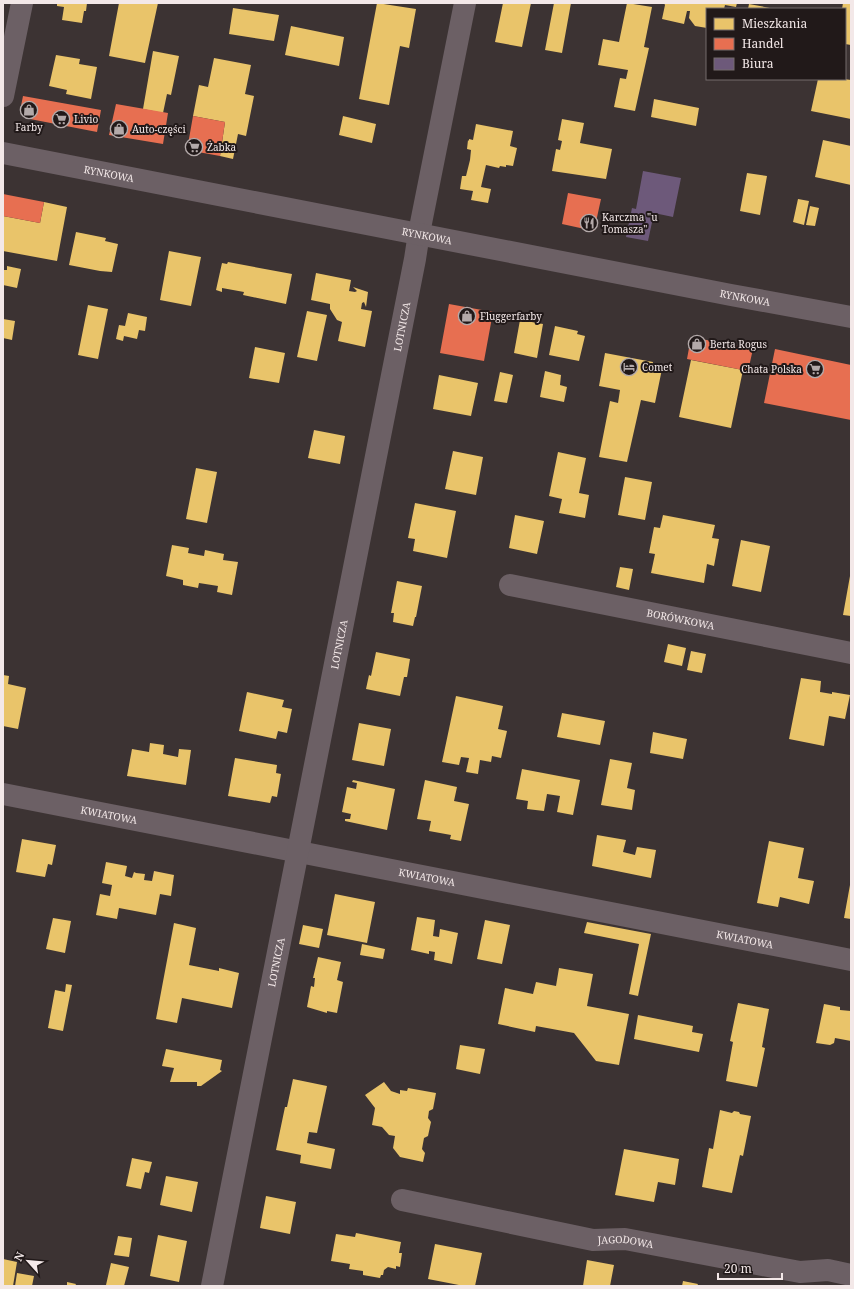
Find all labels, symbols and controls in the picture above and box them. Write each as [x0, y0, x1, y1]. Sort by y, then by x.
legend [706, 8, 846, 80]
text: Mieszkania [742, 15, 807, 32]
text: Handel [742, 35, 784, 52]
text: Biura [742, 55, 774, 72]
shop icon: Farby [19, 100, 39, 120]
supermarket icon: Livio [51, 109, 71, 129]
place label: Livio [74, 112, 98, 126]
shop icon: Auto-części [109, 119, 129, 139]
place label: Farby [15, 120, 43, 134]
place label: Auto-części [132, 122, 186, 136]
supermarket icon: Żabka [184, 137, 204, 157]
place label: Żabka [207, 140, 237, 154]
street label: RYNKOWA [83, 162, 136, 186]
place label: Karczma "u Tomasza" [602, 210, 658, 236]
restaurant icon: Karczma "u Tomasza" [579, 213, 599, 233]
street label: RYNKOWA [401, 224, 454, 248]
street label: RYNKOWA [719, 286, 772, 309]
street label: LOTNICZA [390, 300, 414, 352]
shop icon: Fluggerfarby [457, 306, 477, 326]
place label: Fluggerfarby [480, 309, 542, 323]
shop icon: Berta Rogus [687, 334, 707, 354]
place label: Berta Rogus [710, 337, 767, 351]
hotel icon: Comet [619, 357, 639, 377]
supermarket icon: Chata Polska [805, 359, 825, 379]
place label: Comet [642, 360, 673, 374]
place label: Chata Polska [741, 362, 802, 376]
street label: BORÓWKOWA [645, 605, 717, 633]
street label: LOTNICZA [327, 618, 351, 670]
street label: KWIATOWA [79, 802, 140, 827]
street label: KWIATOWA [397, 865, 457, 890]
street label: KWIATOWA [715, 927, 775, 952]
street label: LOTNICZA [264, 935, 288, 988]
street label: JAGODOWA [596, 1232, 656, 1251]
north arrow [8, 1241, 48, 1281]
text: N [10, 1249, 27, 1264]
scale bar [718, 1255, 782, 1281]
text: 20 m [724, 1260, 752, 1277]

